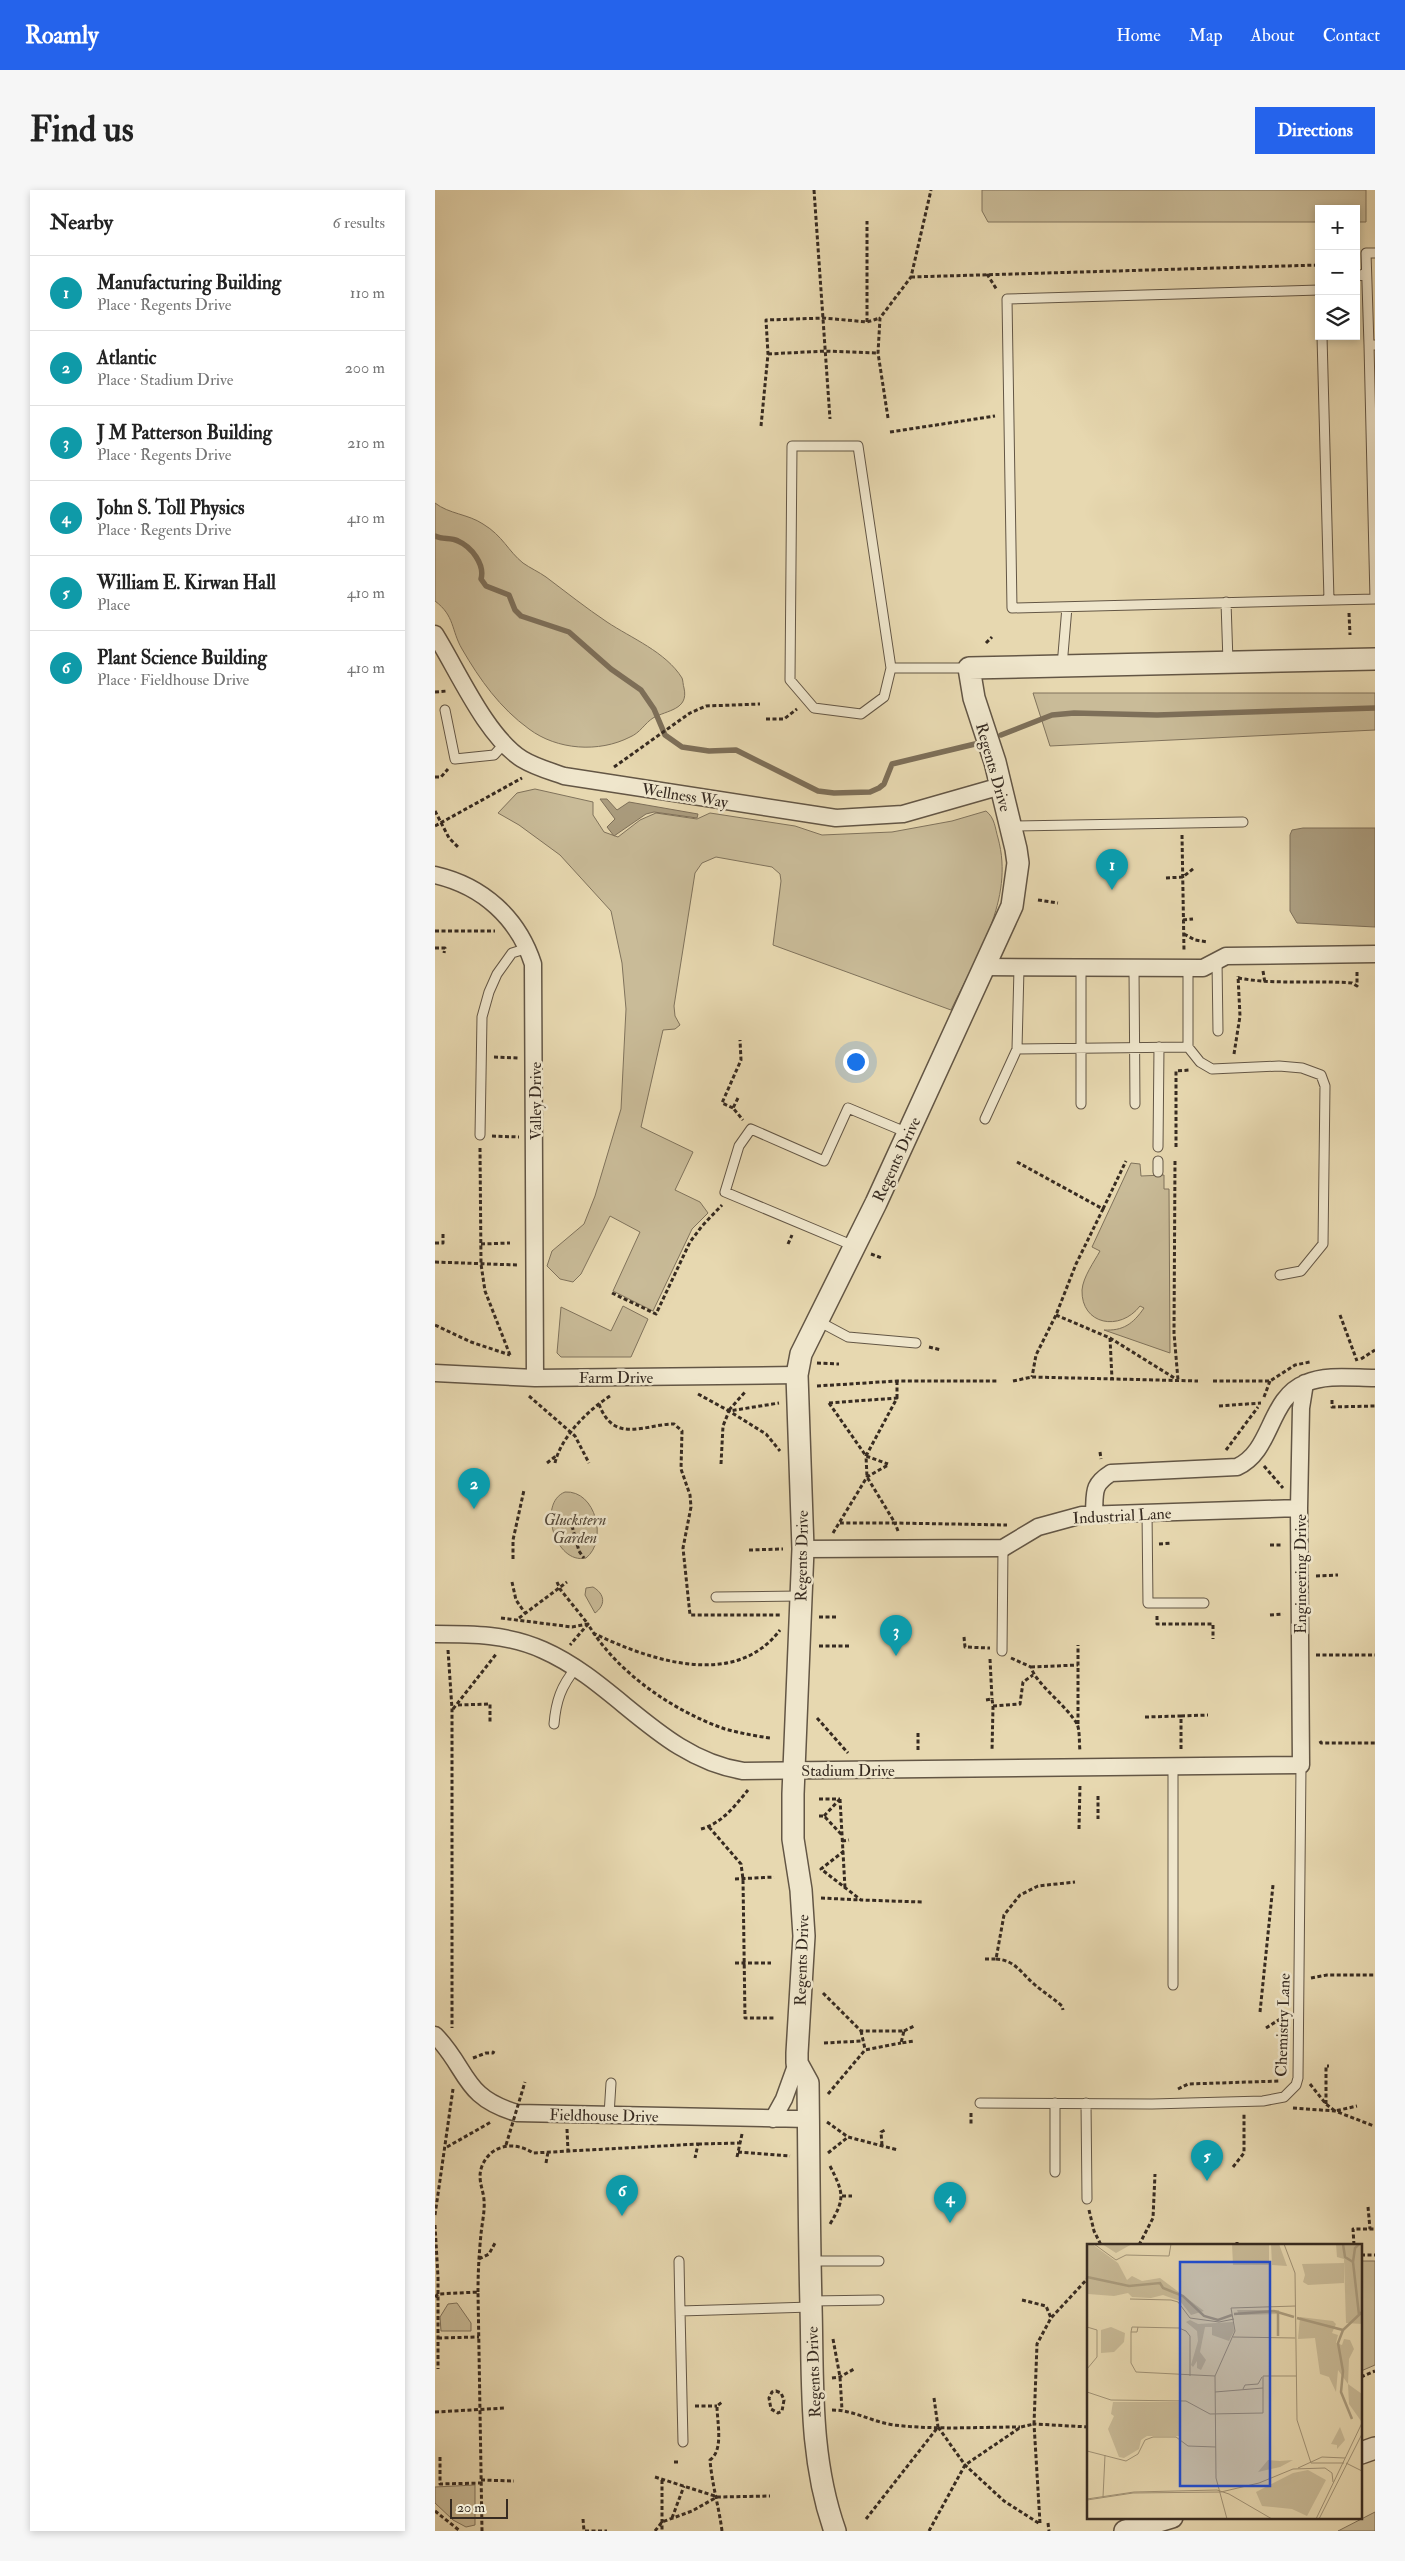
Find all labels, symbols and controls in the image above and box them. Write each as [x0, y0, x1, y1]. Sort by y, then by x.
text: Roamly [25, 20, 99, 51]
text: Home [1116, 24, 1161, 47]
text: Map [1189, 24, 1223, 47]
text: About [1251, 24, 1295, 47]
text: Contact [1323, 24, 1380, 47]
button: Directions [1255, 107, 1375, 154]
text: Find us [30, 108, 134, 152]
map controls [1315, 205, 1360, 340]
button: + [1315, 205, 1360, 250]
text: Nearby [50, 209, 113, 236]
text: 6 results [333, 213, 385, 233]
button: − [1315, 250, 1360, 295]
text: Manufacturing Building [97, 271, 281, 295]
text: 1 [63, 283, 69, 303]
text: 110 m [350, 283, 385, 303]
text: Place · Regents Drive [97, 295, 231, 315]
button: layers [1315, 295, 1360, 340]
text: Atlantic [97, 346, 156, 370]
text: 2 [62, 358, 70, 378]
text: 200 m [345, 358, 385, 378]
text: Place · Stadium Drive [97, 370, 233, 390]
text: J M Patterson Building [97, 421, 272, 445]
text: 3 [63, 433, 69, 453]
text: 210 m [347, 433, 385, 453]
text: Place · Regents Drive [97, 445, 231, 465]
text: John S. Toll Physics [97, 496, 245, 520]
text: 4 [62, 508, 70, 528]
text: 410 m [347, 508, 385, 528]
text: Place · Regents Drive [97, 520, 231, 540]
text: William E. Kirwan Hall [97, 571, 276, 595]
text: 5 [62, 583, 70, 603]
text: 410 m [347, 583, 385, 603]
text: Place [97, 595, 130, 615]
text: Plant Science Building [97, 646, 267, 670]
text: 6 [62, 658, 70, 678]
text: 410 m [347, 658, 385, 678]
text: Place · Fieldhouse Drive [97, 670, 249, 690]
street label: Regents Drive [971, 721, 1015, 814]
street label: Wellness Way [639, 779, 730, 813]
pin: 1 [1096, 849, 1128, 890]
your location [843, 1049, 869, 1075]
street label: Valley Drive [526, 1061, 546, 1140]
street label: Regents Drive [869, 1113, 925, 1205]
street label: Farm Drive [579, 1368, 654, 1388]
pin: 2 [458, 1468, 490, 1509]
street label: Industrial Lane [1072, 1503, 1172, 1529]
park label: Gluckstern Garden [544, 1510, 606, 1548]
street label: Regents Drive [791, 1510, 813, 1602]
street label: Engineering Drive [1291, 1514, 1311, 1634]
pin: 3 [880, 1615, 912, 1656]
street label: Stadium Drive [801, 1761, 895, 1781]
street label: Regents Drive [790, 1914, 814, 2006]
street label: Chemistry Lane [1271, 1973, 1295, 2077]
street label: Fieldhouse Drive [549, 2105, 659, 2127]
pin: 5 [1191, 2140, 1223, 2181]
pin: 6 [606, 2175, 638, 2216]
pin: 4 [934, 2182, 966, 2223]
inset map [1087, 2244, 1363, 2518]
street label: Regents Drive [802, 2326, 826, 2418]
scale bar [450, 2496, 507, 2519]
text: 20 m [457, 2499, 485, 2516]

